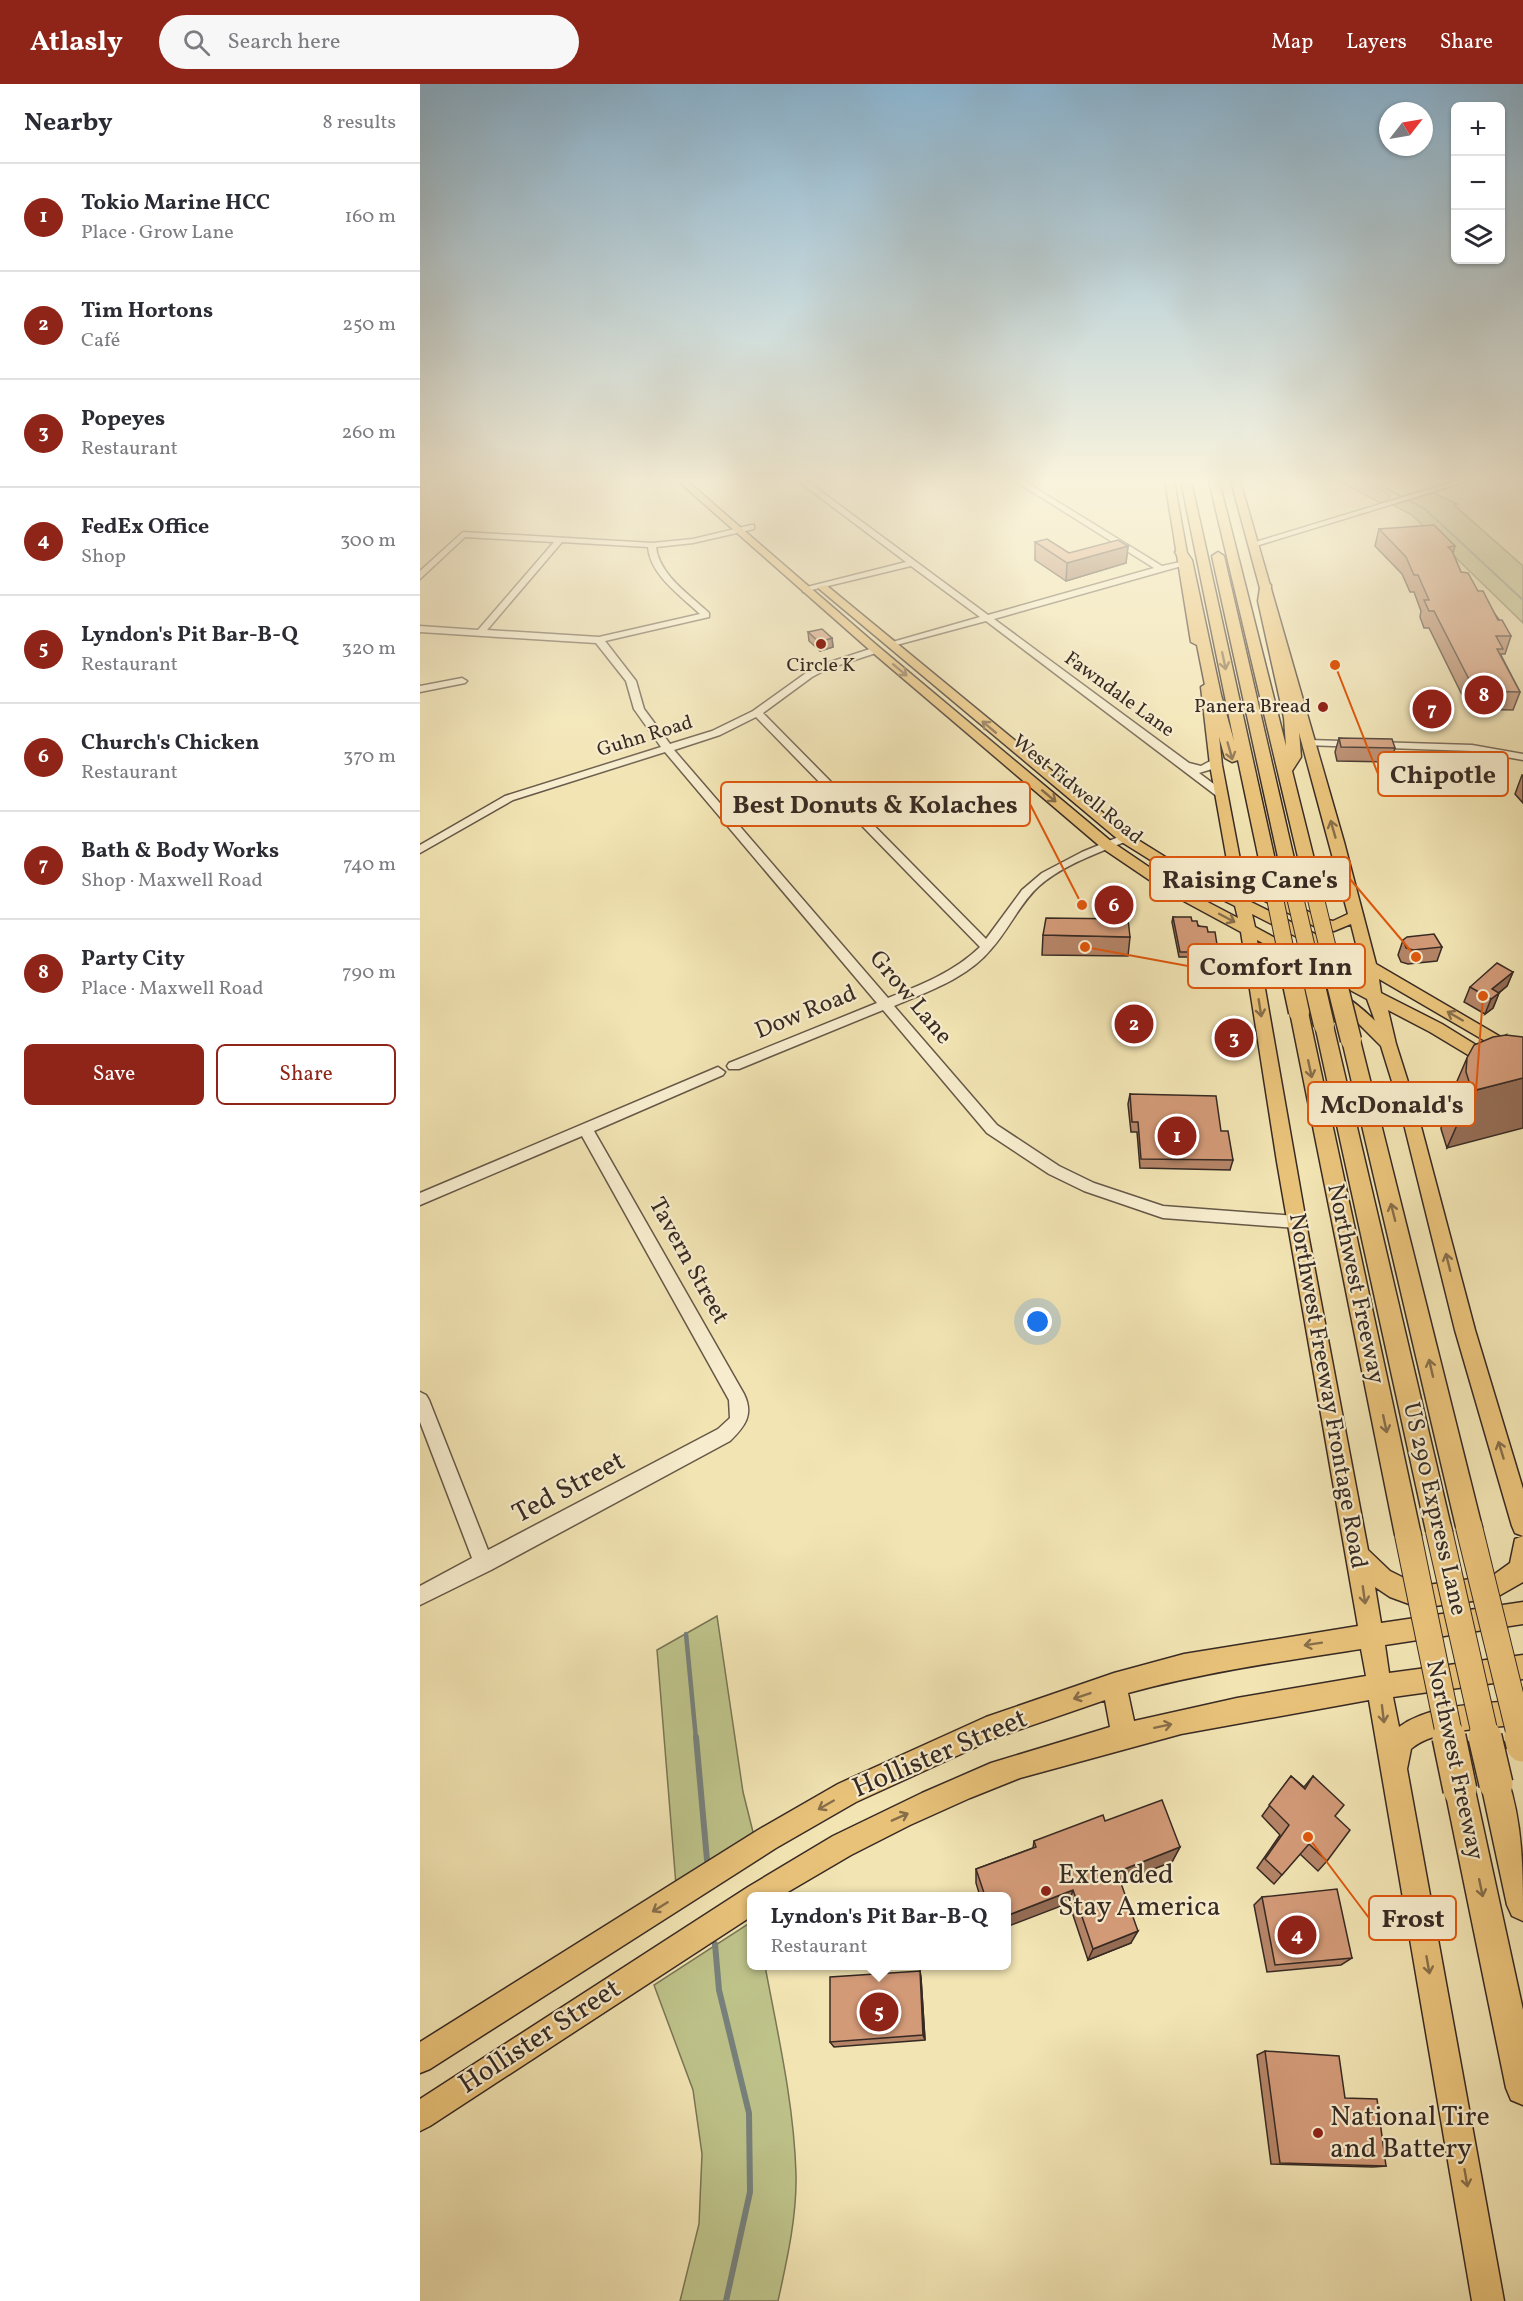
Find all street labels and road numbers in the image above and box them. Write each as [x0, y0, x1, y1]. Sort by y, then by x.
street label: Fawndale Lane [1058, 645, 1180, 745]
street label: Guhn Road [594, 709, 696, 765]
street label: West Tidwell Road [1006, 729, 1148, 851]
street label: Grow Lane [860, 943, 960, 1053]
street label: Dow Road [750, 977, 862, 1049]
street label: Northwest Freeway [1317, 1181, 1393, 1387]
street label: Tavern Street [639, 1192, 737, 1330]
street label: Northwest Freeway Frontage Road [1279, 1210, 1375, 1572]
street label: US 290 Express Lane [1393, 1399, 1475, 1619]
street label: Ted Street [506, 1442, 632, 1534]
street label: Northwest Freeway [1416, 1657, 1492, 1863]
street label: Hollister Street [847, 1700, 1033, 1808]
street label: Hollister Street [451, 1970, 629, 2104]

